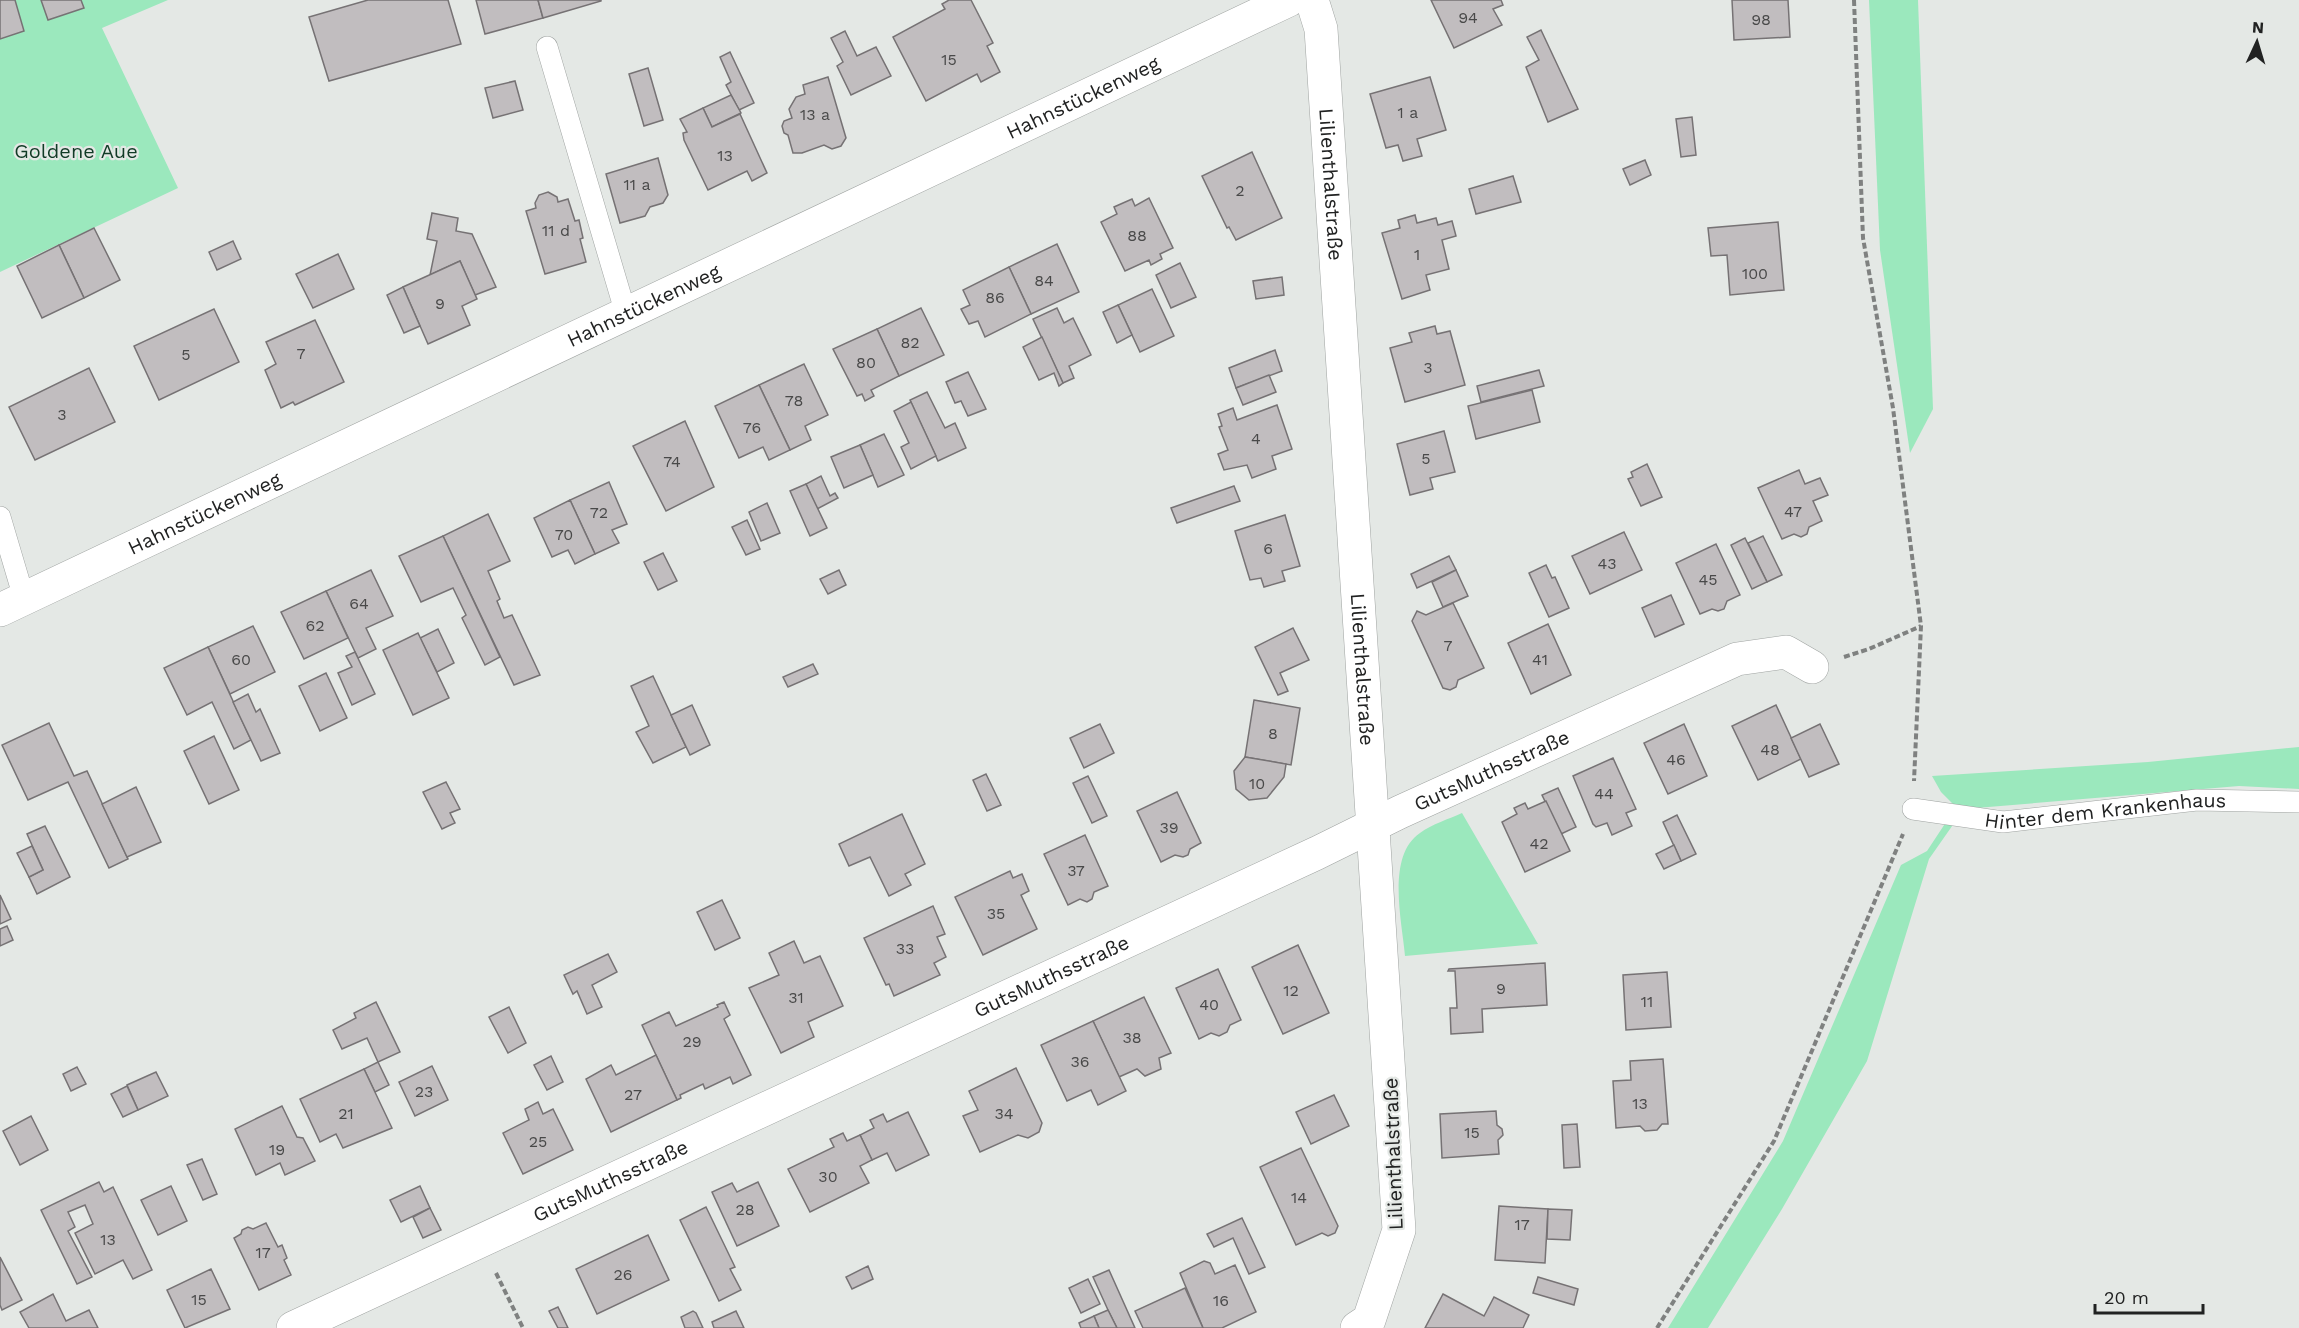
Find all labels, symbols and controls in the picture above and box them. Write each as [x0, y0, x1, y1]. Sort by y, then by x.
house number: 94 [1458, 8, 1478, 27]
house number: 98 [1751, 10, 1771, 29]
north arrow [2227, 12, 2287, 72]
text: N [2251, 18, 2265, 37]
house number: 15 [941, 50, 957, 69]
street label: Hahnstückenweg [1002, 51, 1164, 144]
house number: 1 a [1398, 103, 1418, 122]
house number: 13 a [800, 105, 830, 124]
street label: Lilienthalstraße [1314, 107, 1348, 261]
park label: Goldene Aue [14, 139, 138, 163]
house number: 13 [717, 146, 733, 165]
house number: 11 a [624, 175, 651, 194]
house number: 2 [1235, 181, 1245, 200]
house number: 11 d [542, 221, 570, 240]
house number: 88 [1127, 226, 1147, 245]
house number: 1 [1414, 245, 1420, 264]
street label: Hahnstückenweg [563, 259, 724, 352]
house number: 100 [1742, 264, 1768, 283]
house number: 84 [1034, 271, 1054, 290]
house number: 86 [985, 288, 1005, 307]
house number: 9 [435, 294, 445, 313]
house number: 82 [900, 333, 920, 352]
house number: 7 [297, 344, 306, 363]
house number: 5 [181, 345, 191, 364]
house number: 80 [856, 353, 876, 372]
house number: 3 [1423, 358, 1433, 377]
house number: 78 [785, 391, 803, 410]
house number: 3 [57, 405, 67, 424]
house number: 76 [743, 418, 761, 437]
house number: 4 [1251, 429, 1261, 448]
house number: 5 [1421, 449, 1431, 468]
house number: 74 [663, 452, 681, 471]
street label: Hahnstückenweg [124, 467, 285, 560]
house number: 47 [1784, 502, 1802, 521]
house number: 72 [590, 503, 608, 522]
house number: 70 [555, 525, 573, 544]
house number: 6 [1263, 539, 1273, 558]
house number: 43 [1597, 554, 1617, 573]
house number: 45 [1698, 570, 1718, 589]
street label: Lilienthalstraße [1346, 592, 1380, 746]
house number: 64 [349, 594, 369, 613]
house number: 62 [305, 616, 325, 635]
house number: 7 [1444, 636, 1453, 655]
house number: 60 [231, 650, 251, 669]
house number: 41 [1532, 650, 1548, 669]
house number: 8 [1268, 724, 1278, 743]
street label: GutsMuthsstraße [1410, 725, 1573, 816]
house number: 48 [1760, 740, 1780, 759]
house number: 46 [1666, 750, 1686, 769]
house number: 10 [1249, 774, 1265, 793]
house number: 44 [1594, 784, 1614, 803]
street label: Hinter dem Krankenhaus [1983, 788, 2227, 834]
house number: 39 [1159, 818, 1179, 837]
house number: 42 [1529, 834, 1549, 853]
house number: 37 [1067, 861, 1085, 880]
house number: 35 [987, 904, 1005, 923]
street label: GutsMuthsstraße [970, 930, 1133, 1023]
house number: 33 [896, 939, 914, 958]
house number: 9 [1496, 979, 1506, 998]
house number: 12 [1283, 981, 1299, 1000]
house number: 31 [788, 988, 804, 1007]
house number: 11 [1641, 992, 1653, 1011]
house number: 40 [1199, 995, 1219, 1014]
house number: 38 [1122, 1028, 1142, 1047]
house number: 29 [682, 1032, 702, 1051]
house number: 36 [1070, 1052, 1090, 1071]
street label: Lilienthalstraße [1378, 1077, 1408, 1231]
house number: 23 [415, 1082, 433, 1101]
house number: 27 [624, 1085, 642, 1104]
house number: 13 [1632, 1094, 1648, 1113]
house number: 21 [338, 1104, 354, 1123]
house number: 34 [994, 1104, 1014, 1123]
house number: 15 [1464, 1123, 1480, 1142]
house number: 25 [529, 1132, 547, 1151]
street label: GutsMuthsstraße [529, 1134, 692, 1227]
house number: 19 [269, 1140, 285, 1159]
house number: 30 [818, 1167, 838, 1186]
house number: 14 [1291, 1188, 1307, 1207]
house number: 28 [735, 1200, 755, 1219]
house number: 17 [1514, 1215, 1530, 1234]
house number: 13 [100, 1230, 116, 1249]
house number: 17 [255, 1243, 271, 1262]
house number: 26 [613, 1265, 633, 1284]
scale bar [2095, 1277, 2203, 1315]
text: 20 m [2104, 1287, 2149, 1308]
house number: 15 [191, 1290, 207, 1309]
house number: 16 [1213, 1291, 1229, 1310]

